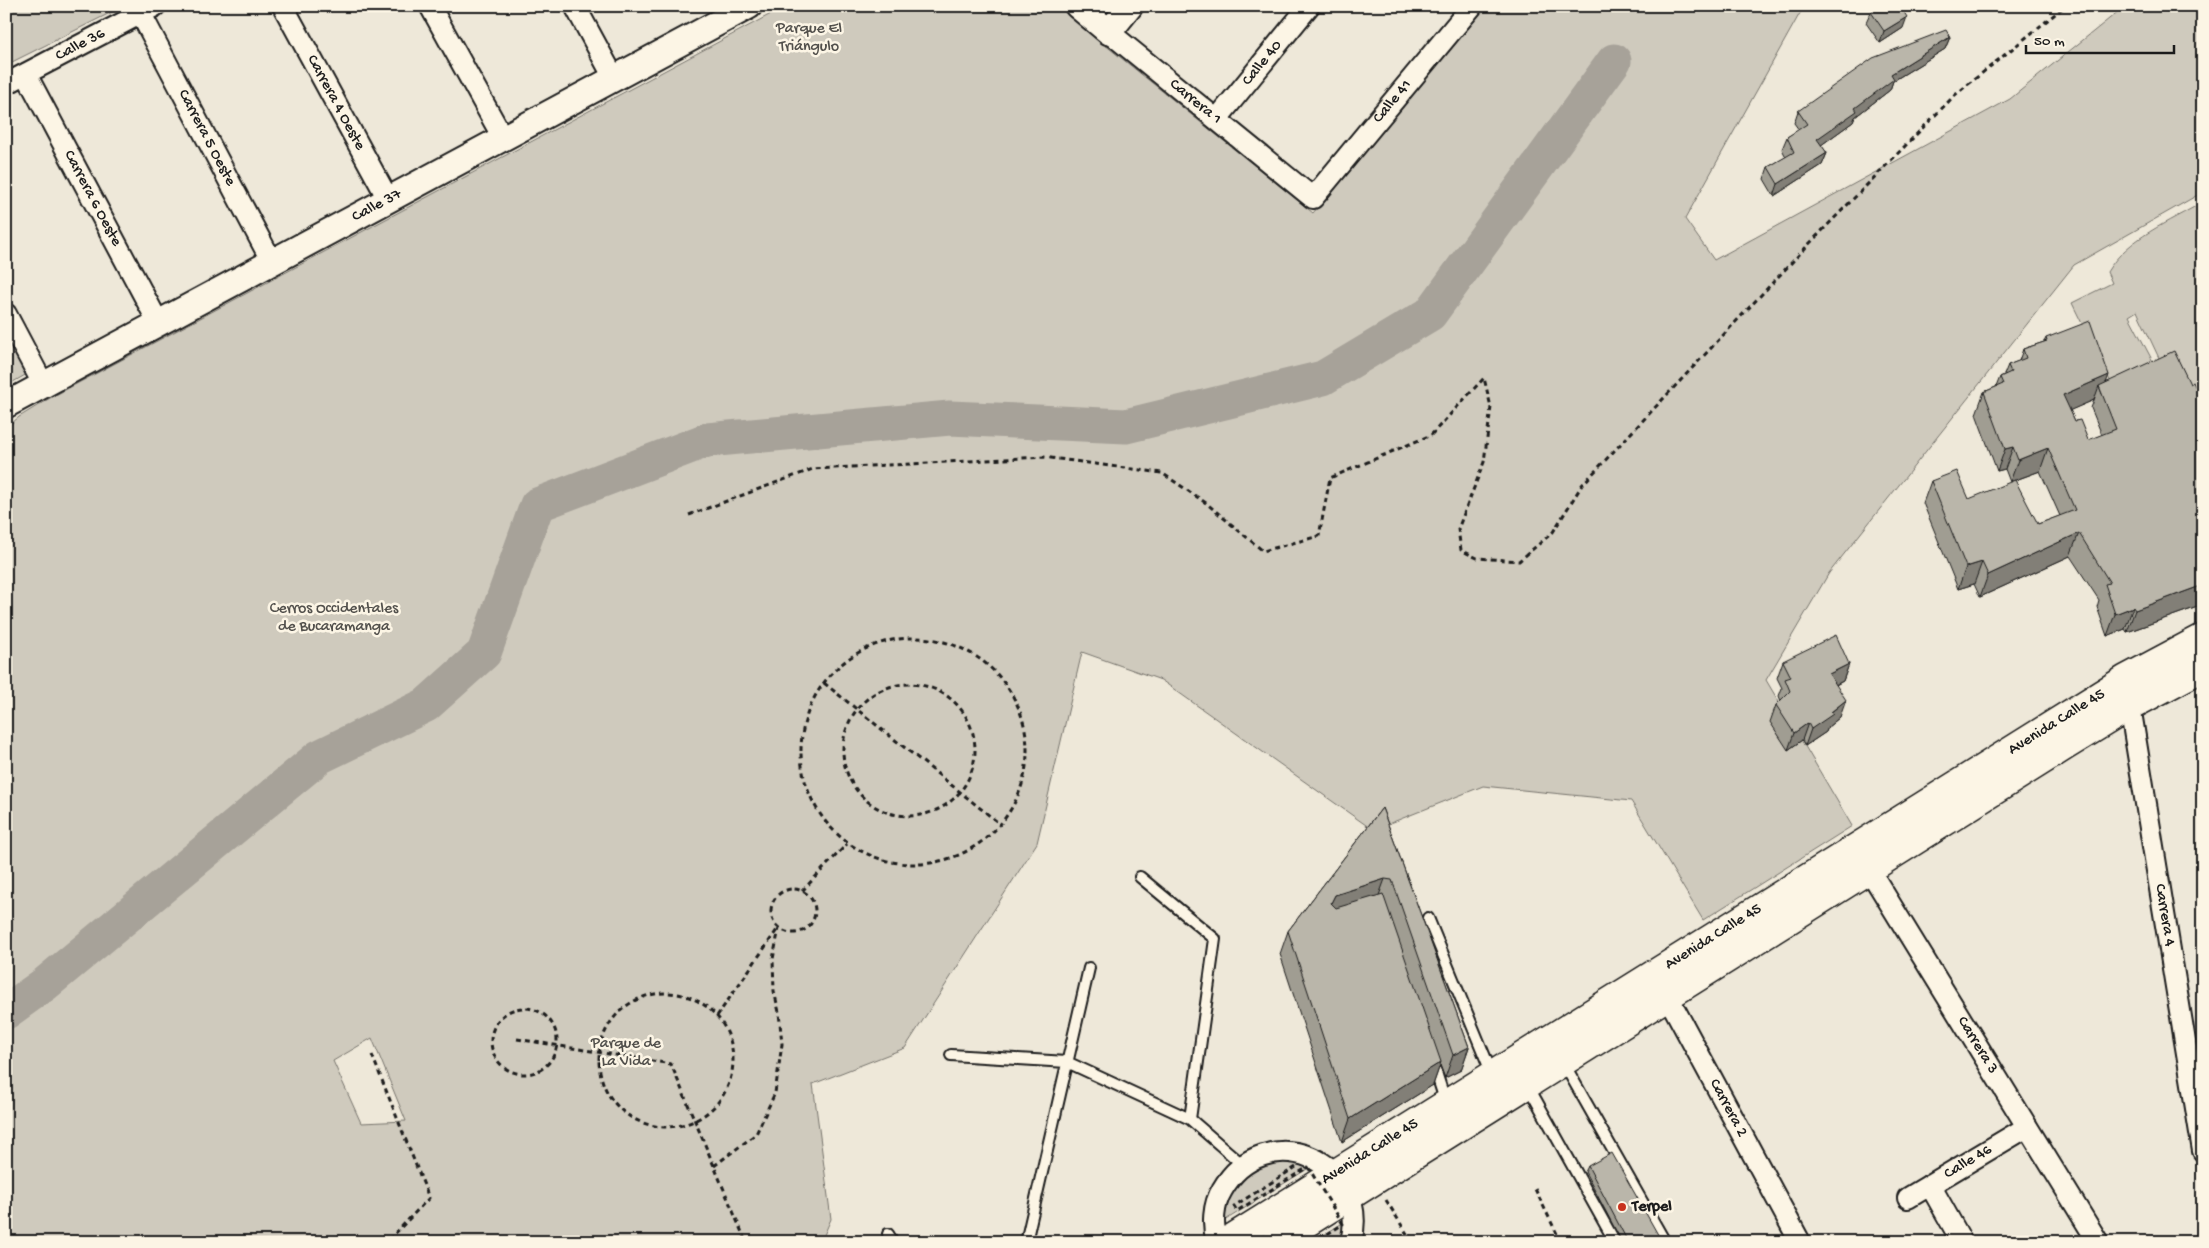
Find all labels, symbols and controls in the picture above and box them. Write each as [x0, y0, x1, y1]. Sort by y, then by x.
park label: Parque El Triángulo [775, 20, 842, 57]
scale bar [2026, 22, 2174, 54]
street label: Calle 36 [52, 24, 109, 66]
text: 50 m [2034, 33, 2065, 51]
street label: Calle 40 [1238, 36, 1287, 90]
street label: Carrera 4 Oeste [302, 52, 369, 154]
street label: Carrera 1 [1165, 75, 1225, 129]
street label: Calle 41 [1369, 76, 1416, 127]
street label: Carrera 5 Oeste [173, 86, 240, 190]
street label: Carrera 6 Oeste [59, 147, 126, 250]
street label: Calle 37 [349, 185, 405, 227]
park label: Cerros Occidentales de Bucaramanga [270, 600, 399, 637]
street label: Avenida Calle 45 [2005, 685, 2109, 760]
street label: Carrera 4 [2150, 882, 2179, 948]
street label: Avenida Calle 45 [1662, 900, 1765, 974]
street label: Carrera 3 [1952, 1013, 2002, 1078]
park label: Parque de La Vida [590, 1035, 662, 1072]
street label: Carrera 2 [1704, 1076, 1751, 1141]
street label: Avenida Calle 45 [1318, 1114, 1422, 1189]
street label: Calle 46 [1941, 1140, 1996, 1184]
place label: Terpel [1630, 1198, 1672, 1217]
marker: Terpel [1616, 1201, 1628, 1213]

